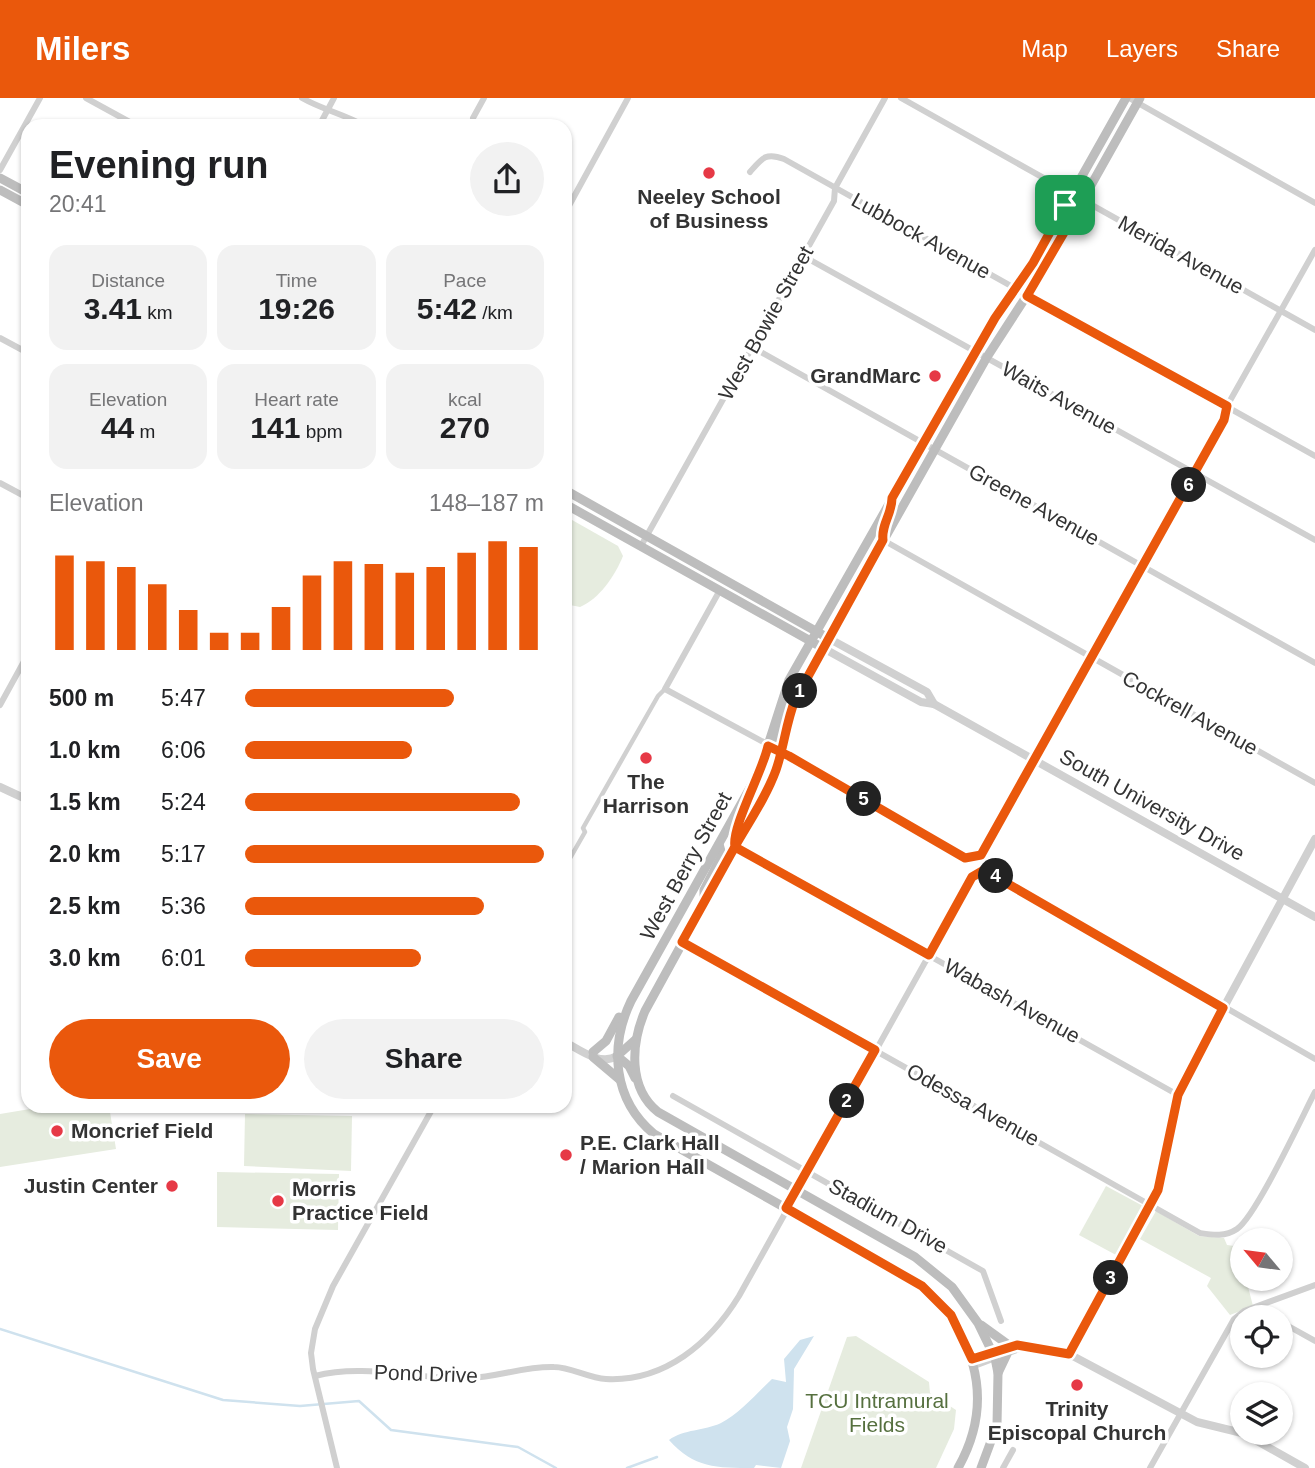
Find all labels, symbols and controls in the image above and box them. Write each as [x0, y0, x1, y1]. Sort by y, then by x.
text: Milers [35, 30, 130, 67]
text: Map [1021, 35, 1068, 62]
text: Layers [1106, 35, 1178, 62]
text: Share [1216, 35, 1280, 62]
button: share [470, 142, 544, 216]
text: Evening run [49, 144, 269, 186]
marker: Neeley School of Business [701, 165, 717, 181]
pin [1035, 175, 1095, 235]
place label: Neeley School of Business [637, 185, 781, 232]
icon: arrive [1046, 186, 1084, 224]
street label: Lubbock Avenue [848, 188, 995, 283]
text: 20:41 [49, 191, 107, 217]
street label: Merida Avenue [1115, 211, 1248, 298]
street label: West Bowie Street [714, 242, 817, 404]
text: Distance [91, 270, 165, 291]
text: Time [276, 270, 317, 291]
text: Pace [443, 270, 486, 291]
text: 3.41 [84, 292, 142, 325]
text: 19:26 [258, 292, 335, 325]
text: 5:42 [417, 292, 477, 325]
text: km [142, 302, 173, 323]
text: /km [477, 302, 513, 323]
street label: Waits Avenue [998, 357, 1120, 438]
place label: GrandMarc [810, 364, 921, 387]
marker: GrandMarc [927, 368, 943, 384]
text: Elevation [89, 389, 167, 410]
text: Heart rate [254, 389, 339, 410]
text: kcal [448, 389, 482, 410]
text: 44 [101, 411, 134, 444]
text: 141 [250, 411, 300, 444]
text: 270 [440, 411, 490, 444]
text: m [134, 421, 155, 442]
text: bpm [300, 421, 343, 442]
street label: Greene Avenue [965, 459, 1103, 550]
pin: 6 [1172, 468, 1206, 502]
text: 6 [1183, 474, 1194, 495]
text: Elevation [49, 490, 144, 516]
text: 148–187 m [429, 490, 544, 516]
street label: Cockrell Avenue [1118, 666, 1262, 759]
pin: 1 [782, 674, 818, 708]
text: 1 [794, 680, 805, 701]
text: 500 m [49, 685, 114, 711]
text: 5:47 [161, 685, 206, 711]
text: 1.0 km [49, 737, 121, 763]
text: 6:06 [161, 737, 206, 763]
street label: South University Drive [1056, 744, 1249, 865]
marker: The Harrison [638, 750, 654, 766]
place label: The Harrison [603, 770, 689, 817]
pin: 5 [846, 782, 882, 816]
street label: West Berry Street [635, 788, 736, 944]
text: 5 [858, 788, 869, 809]
text: 1.5 km [49, 789, 121, 815]
text: 5:24 [161, 789, 206, 815]
text: 2.0 km [49, 841, 121, 867]
text: 5:17 [161, 841, 206, 867]
pin: 4 [978, 858, 1014, 894]
text: 4 [990, 865, 1001, 886]
text: 2.5 km [49, 893, 121, 919]
text: 5:36 [161, 893, 206, 919]
text: 3.0 km [49, 945, 121, 971]
text: 6:01 [161, 945, 206, 971]
street label: Wabash Avenue [940, 954, 1084, 1047]
button: Save [49, 1019, 290, 1099]
button: Share [304, 1019, 544, 1099]
street label: Odessa Avenue [903, 1059, 1043, 1150]
pin: 2 [830, 1084, 864, 1118]
text: 2 [841, 1090, 852, 1111]
place label: Moncrief Field [71, 1119, 213, 1142]
marker: Moncrief Field [49, 1123, 65, 1139]
place label: P.E. Clark Hall / Marion Hall [580, 1131, 720, 1178]
marker: P.E. Clark Hall / Marion Hall [558, 1147, 574, 1163]
place label: Justin Center [24, 1174, 158, 1197]
street label: Stadium Drive [825, 1174, 951, 1258]
place label: Morris Practice Field [292, 1177, 429, 1224]
marker: Justin Center [164, 1178, 180, 1194]
marker: Morris Practice Field [270, 1193, 286, 1209]
north arrow [1230, 1228, 1293, 1292]
map controls [1230, 1228, 1293, 1445]
pin: 3 [1094, 1260, 1128, 1296]
text: 3 [1105, 1267, 1116, 1288]
button: locate [1230, 1305, 1293, 1368]
street label: Pond Drive [374, 1360, 478, 1387]
marker: Trinity Episcopal Church [1069, 1377, 1085, 1393]
button: layers [1230, 1382, 1293, 1445]
park label: TCU Intramural Fields [805, 1389, 949, 1436]
place label: Trinity Episcopal Church [988, 1397, 1166, 1444]

